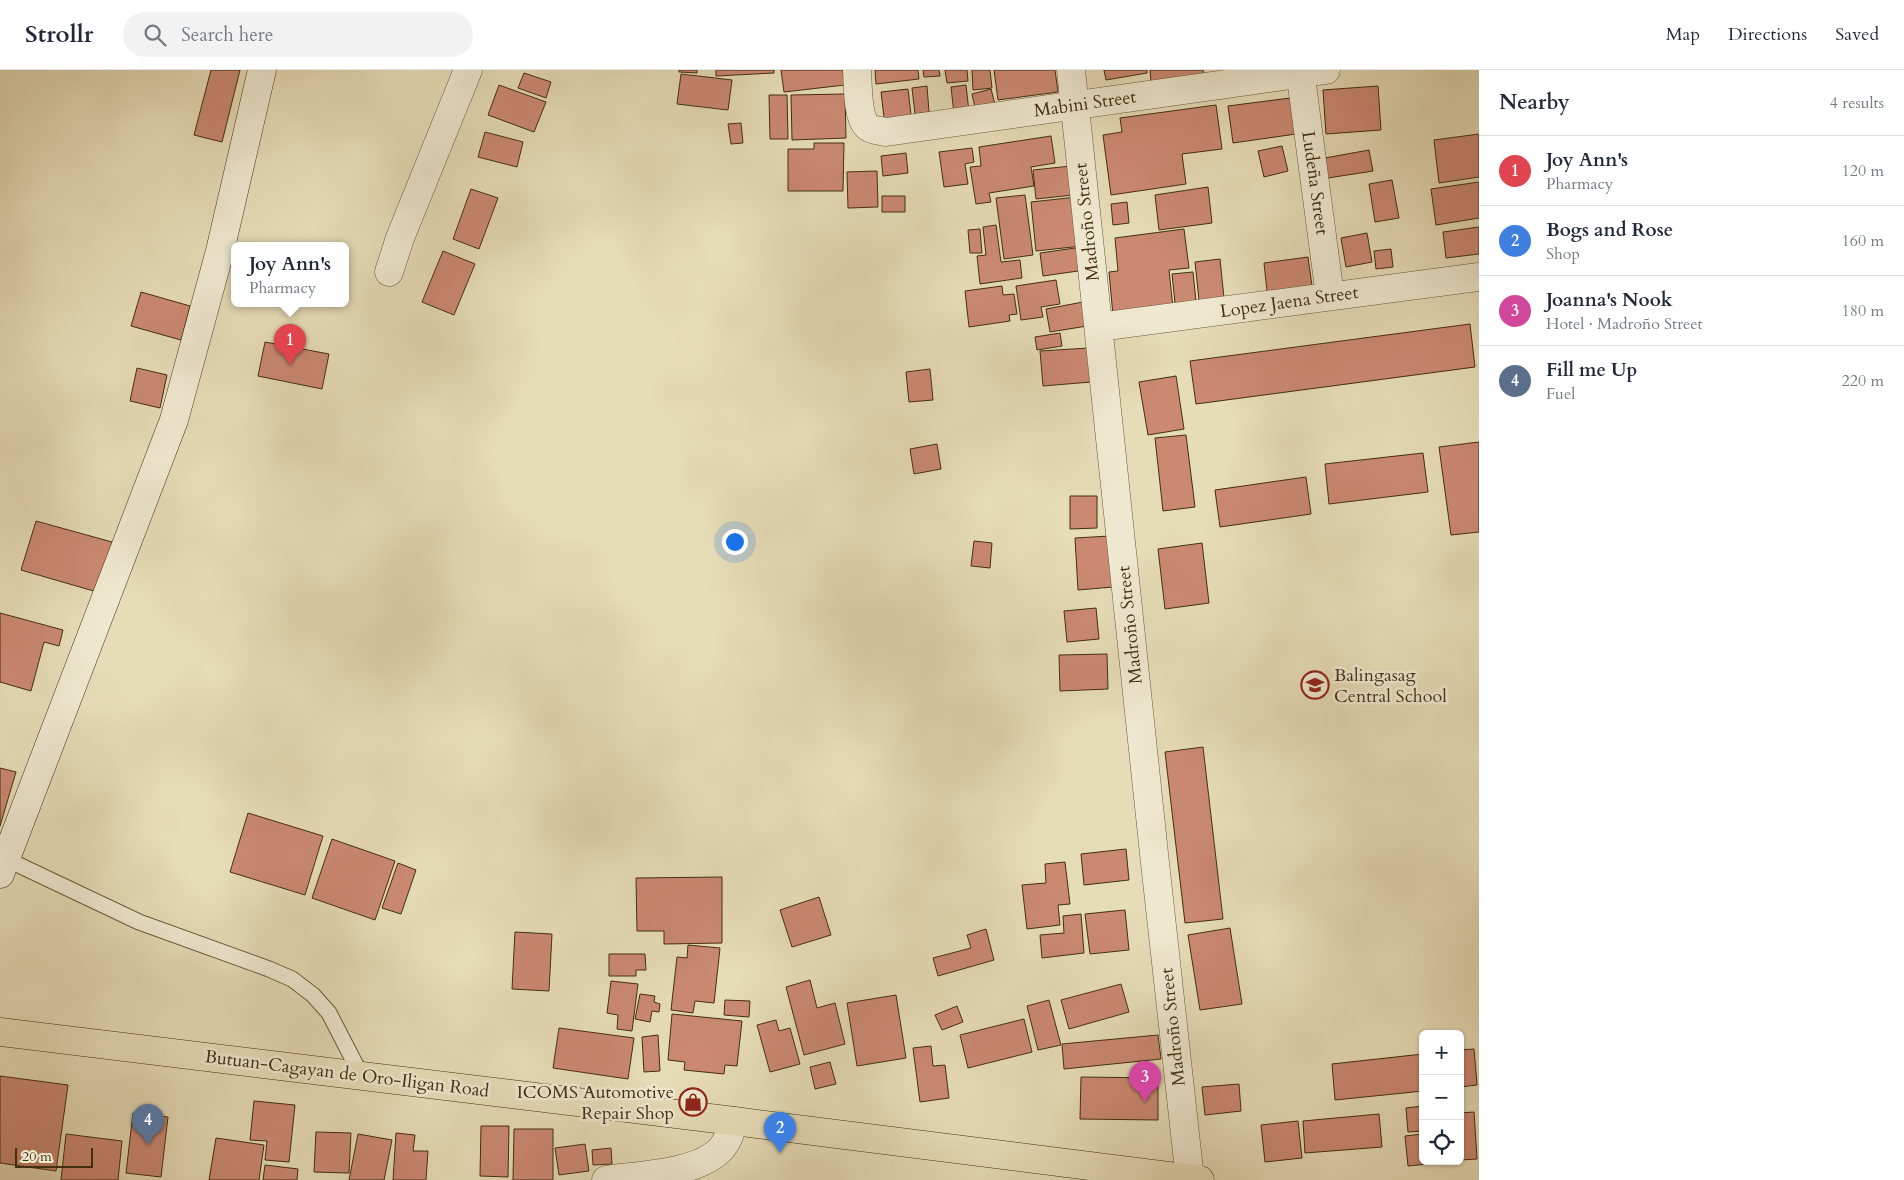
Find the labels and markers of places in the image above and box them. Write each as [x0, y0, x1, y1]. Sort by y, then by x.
pin: 1 [274, 324, 306, 365]
place label: Balingasag Central School [1334, 663, 1447, 709]
school or university icon: Balingasag Central School [1300, 670, 1330, 700]
pin: 3 [1129, 1061, 1161, 1102]
place label: ICOMS Automotive Repair Shop [517, 1080, 674, 1126]
shop icon: ICOMS Automotive Repair Shop [678, 1087, 708, 1117]
pin: 4 [132, 1104, 164, 1145]
pin: 2 [764, 1112, 796, 1153]

